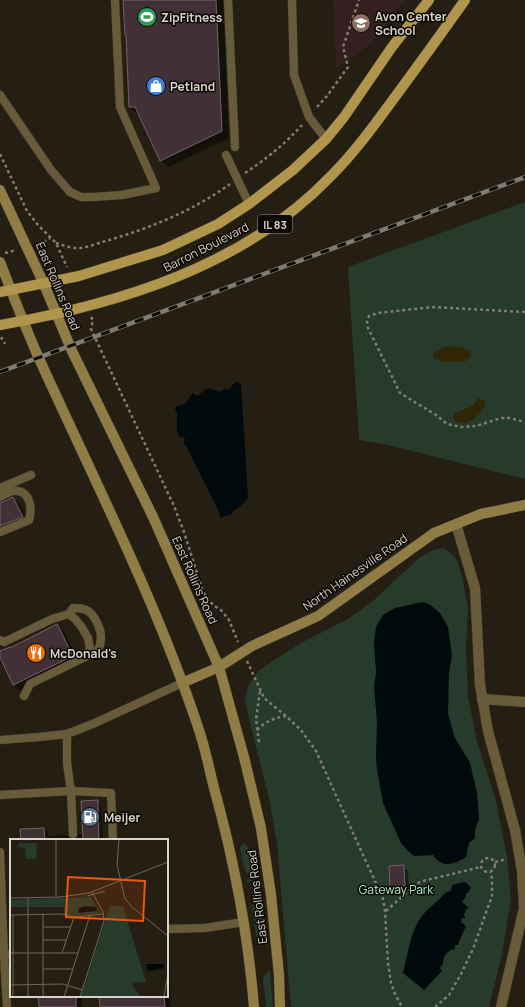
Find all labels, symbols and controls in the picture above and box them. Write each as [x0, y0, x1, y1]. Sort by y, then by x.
sports icon: ZipFitness [136, 6, 158, 28]
place label: Avon Center School [375, 8, 447, 39]
place label: ZipFitness [161, 9, 223, 26]
school or university icon: Avon Center School [350, 12, 372, 34]
shop icon: Petland [145, 75, 167, 97]
place label: Petland [170, 78, 215, 95]
road number: IL 83 [258, 215, 292, 233]
street label: Barron Boulevard [160, 218, 252, 276]
street label: East Rollins Road [32, 239, 84, 333]
street label: North Hainesville Road [299, 529, 411, 615]
street label: East Rollins Road [168, 533, 222, 627]
restaurant icon: McDonald's [25, 642, 47, 664]
place label: McDonald's [50, 645, 117, 662]
fuel station icon: Meijer [79, 806, 101, 828]
place label: Meijer [104, 809, 141, 826]
inset map [10, 839, 168, 997]
street label: East Rollins Road [243, 849, 271, 945]
park label: Gateway Park [359, 881, 434, 898]

